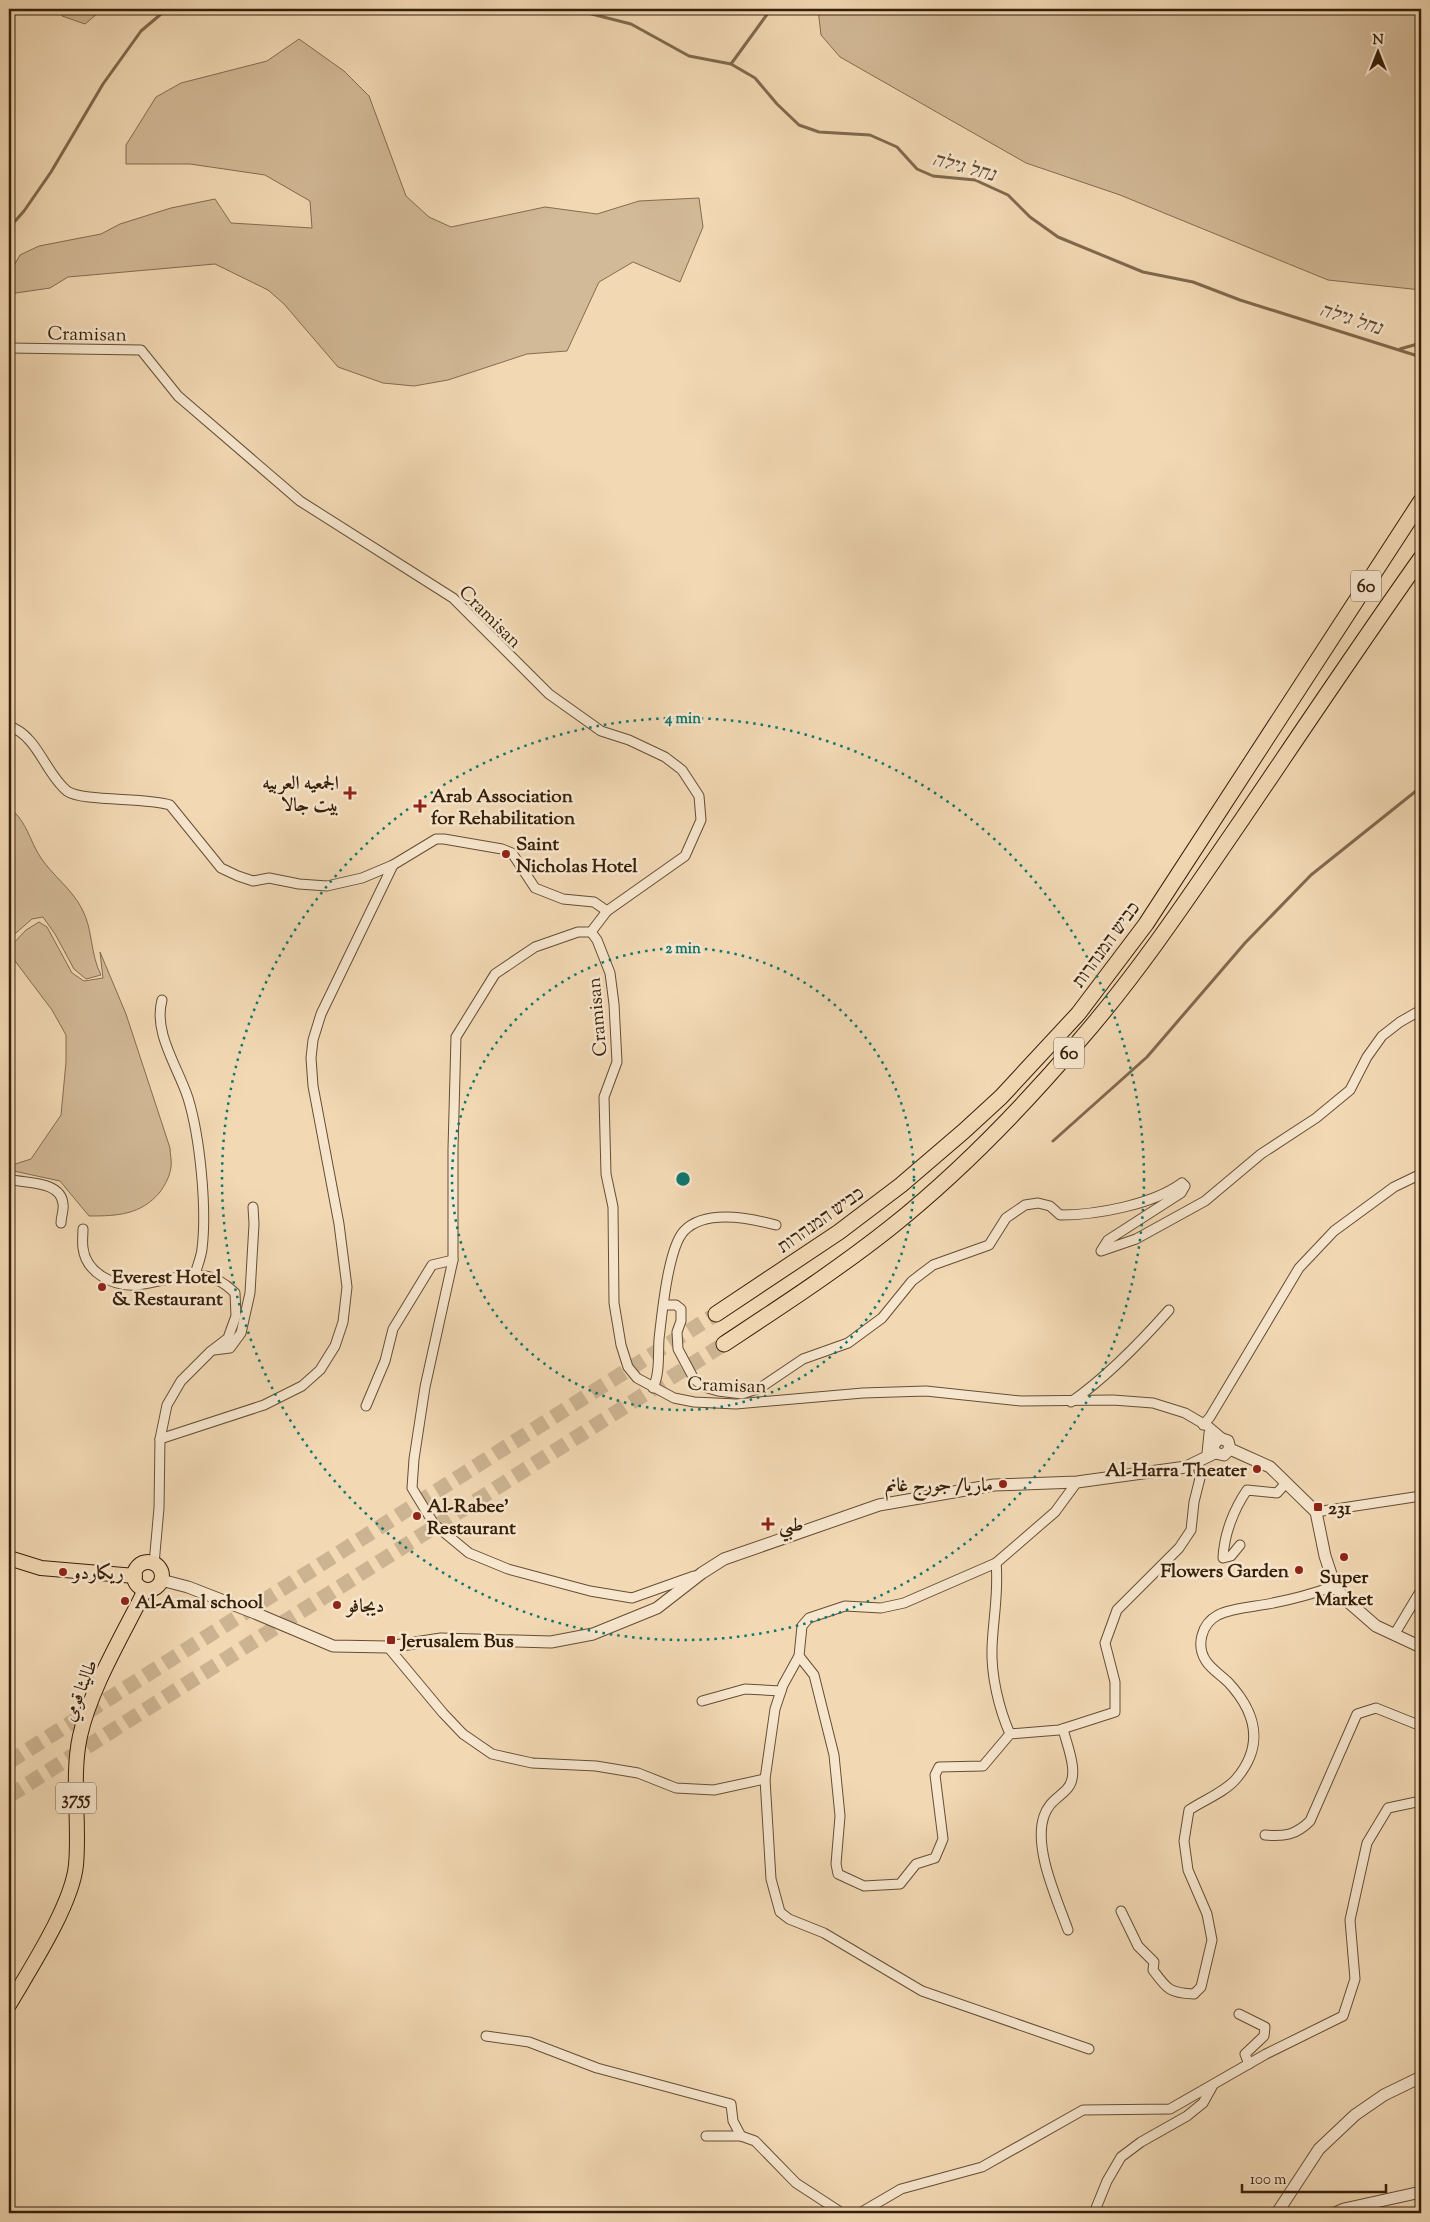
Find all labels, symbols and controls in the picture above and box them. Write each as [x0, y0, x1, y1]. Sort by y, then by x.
north arrow [1352, 28, 1402, 78]
text: N [1372, 31, 1384, 51]
water label: נחל גילה [929, 146, 999, 191]
water label: נחל גילה [1315, 297, 1386, 344]
street label: Cramisan [47, 321, 127, 350]
road number: 60 [1351, 570, 1381, 602]
street label: Cramisan [452, 580, 527, 655]
text: 4 min [664, 709, 701, 730]
place label: الجمعيه العربيه بيت جالا [262, 771, 339, 820]
place label: Arab Association for Rehabilitation [431, 784, 576, 833]
marker: الجمعيه العربيه بيت جالا [343, 786, 357, 800]
marker: Arab Association for Rehabilitation [413, 799, 427, 813]
place label: Saint Nicholas Hotel [516, 832, 638, 881]
marker: Saint Nicholas Hotel [500, 848, 512, 860]
street label: כביש המנהרות [1067, 897, 1148, 994]
text: 2 min [665, 939, 701, 960]
street label: Cramisan [582, 976, 615, 1058]
road number: 60 [1054, 1038, 1084, 1068]
centre of rings [674, 1170, 692, 1188]
street label: כביש המנהרות [772, 1181, 870, 1261]
place label: Everest Hotel & Restaurant [112, 1265, 223, 1314]
marker: Everest Hotel & Restaurant [96, 1281, 108, 1293]
street label: Cramisan [687, 1372, 767, 1401]
place label: Al-Harra Theater [1105, 1458, 1248, 1485]
marker: Al-Harra Theater [1251, 1463, 1263, 1475]
place label: ماريا/ جورج غانم [885, 1473, 993, 1502]
marker: ماريا/ جورج غانم [997, 1478, 1009, 1490]
place label: Al-Rabee' Restaurant [427, 1494, 516, 1543]
place label: 231 [1328, 1496, 1352, 1523]
marker: 231 [1312, 1501, 1324, 1513]
marker: Al-Rabee' Restaurant [411, 1510, 423, 1522]
place label: طبي [779, 1513, 804, 1542]
marker: طبي [761, 1517, 775, 1531]
marker: Super Market [1338, 1551, 1350, 1563]
place label: Flowers Garden [1161, 1559, 1290, 1586]
place label: ريكاردو [71, 1561, 124, 1588]
marker: Flowers Garden [1293, 1564, 1305, 1576]
place label: Super Market [1315, 1565, 1374, 1614]
marker: ريكاردو [57, 1566, 69, 1578]
place label: Al-Amal school [135, 1590, 264, 1617]
place label: ديجافو [345, 1594, 384, 1621]
marker: Al-Amal school [119, 1595, 131, 1607]
marker: ديجافو [331, 1599, 343, 1611]
place label: Jerusalem Bus [399, 1629, 514, 1656]
marker: Jerusalem Bus [385, 1634, 397, 1646]
street label: طاليثا قومي [57, 1656, 106, 1726]
road number: 3755 [56, 1782, 96, 1814]
scale bar [1242, 2162, 1386, 2194]
text: 100 m [1250, 2170, 1287, 2191]

